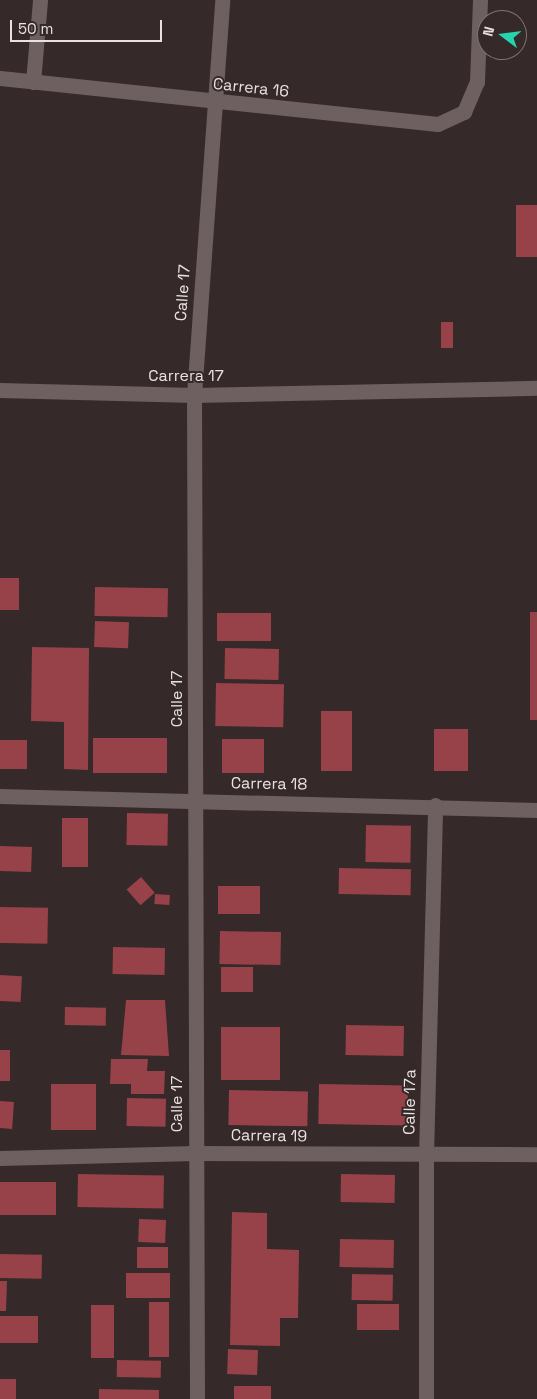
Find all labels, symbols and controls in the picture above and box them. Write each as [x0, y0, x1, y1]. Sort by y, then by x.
scale bar [12, 10, 165, 42]
north arrow [477, 10, 527, 60]
text: 50 m [18, 19, 53, 38]
text: N [479, 25, 498, 38]
street label: Carrera 16 [212, 74, 290, 102]
street label: Calle 17 [171, 264, 195, 322]
street label: Carrera 17 [148, 366, 224, 386]
street label: Calle 17 [167, 671, 187, 727]
street label: Carrera 18 [231, 774, 307, 794]
street label: Calle 17a [400, 1069, 420, 1135]
street label: Calle 17 [167, 1076, 187, 1132]
street label: Carrera 19 [231, 1126, 307, 1146]

